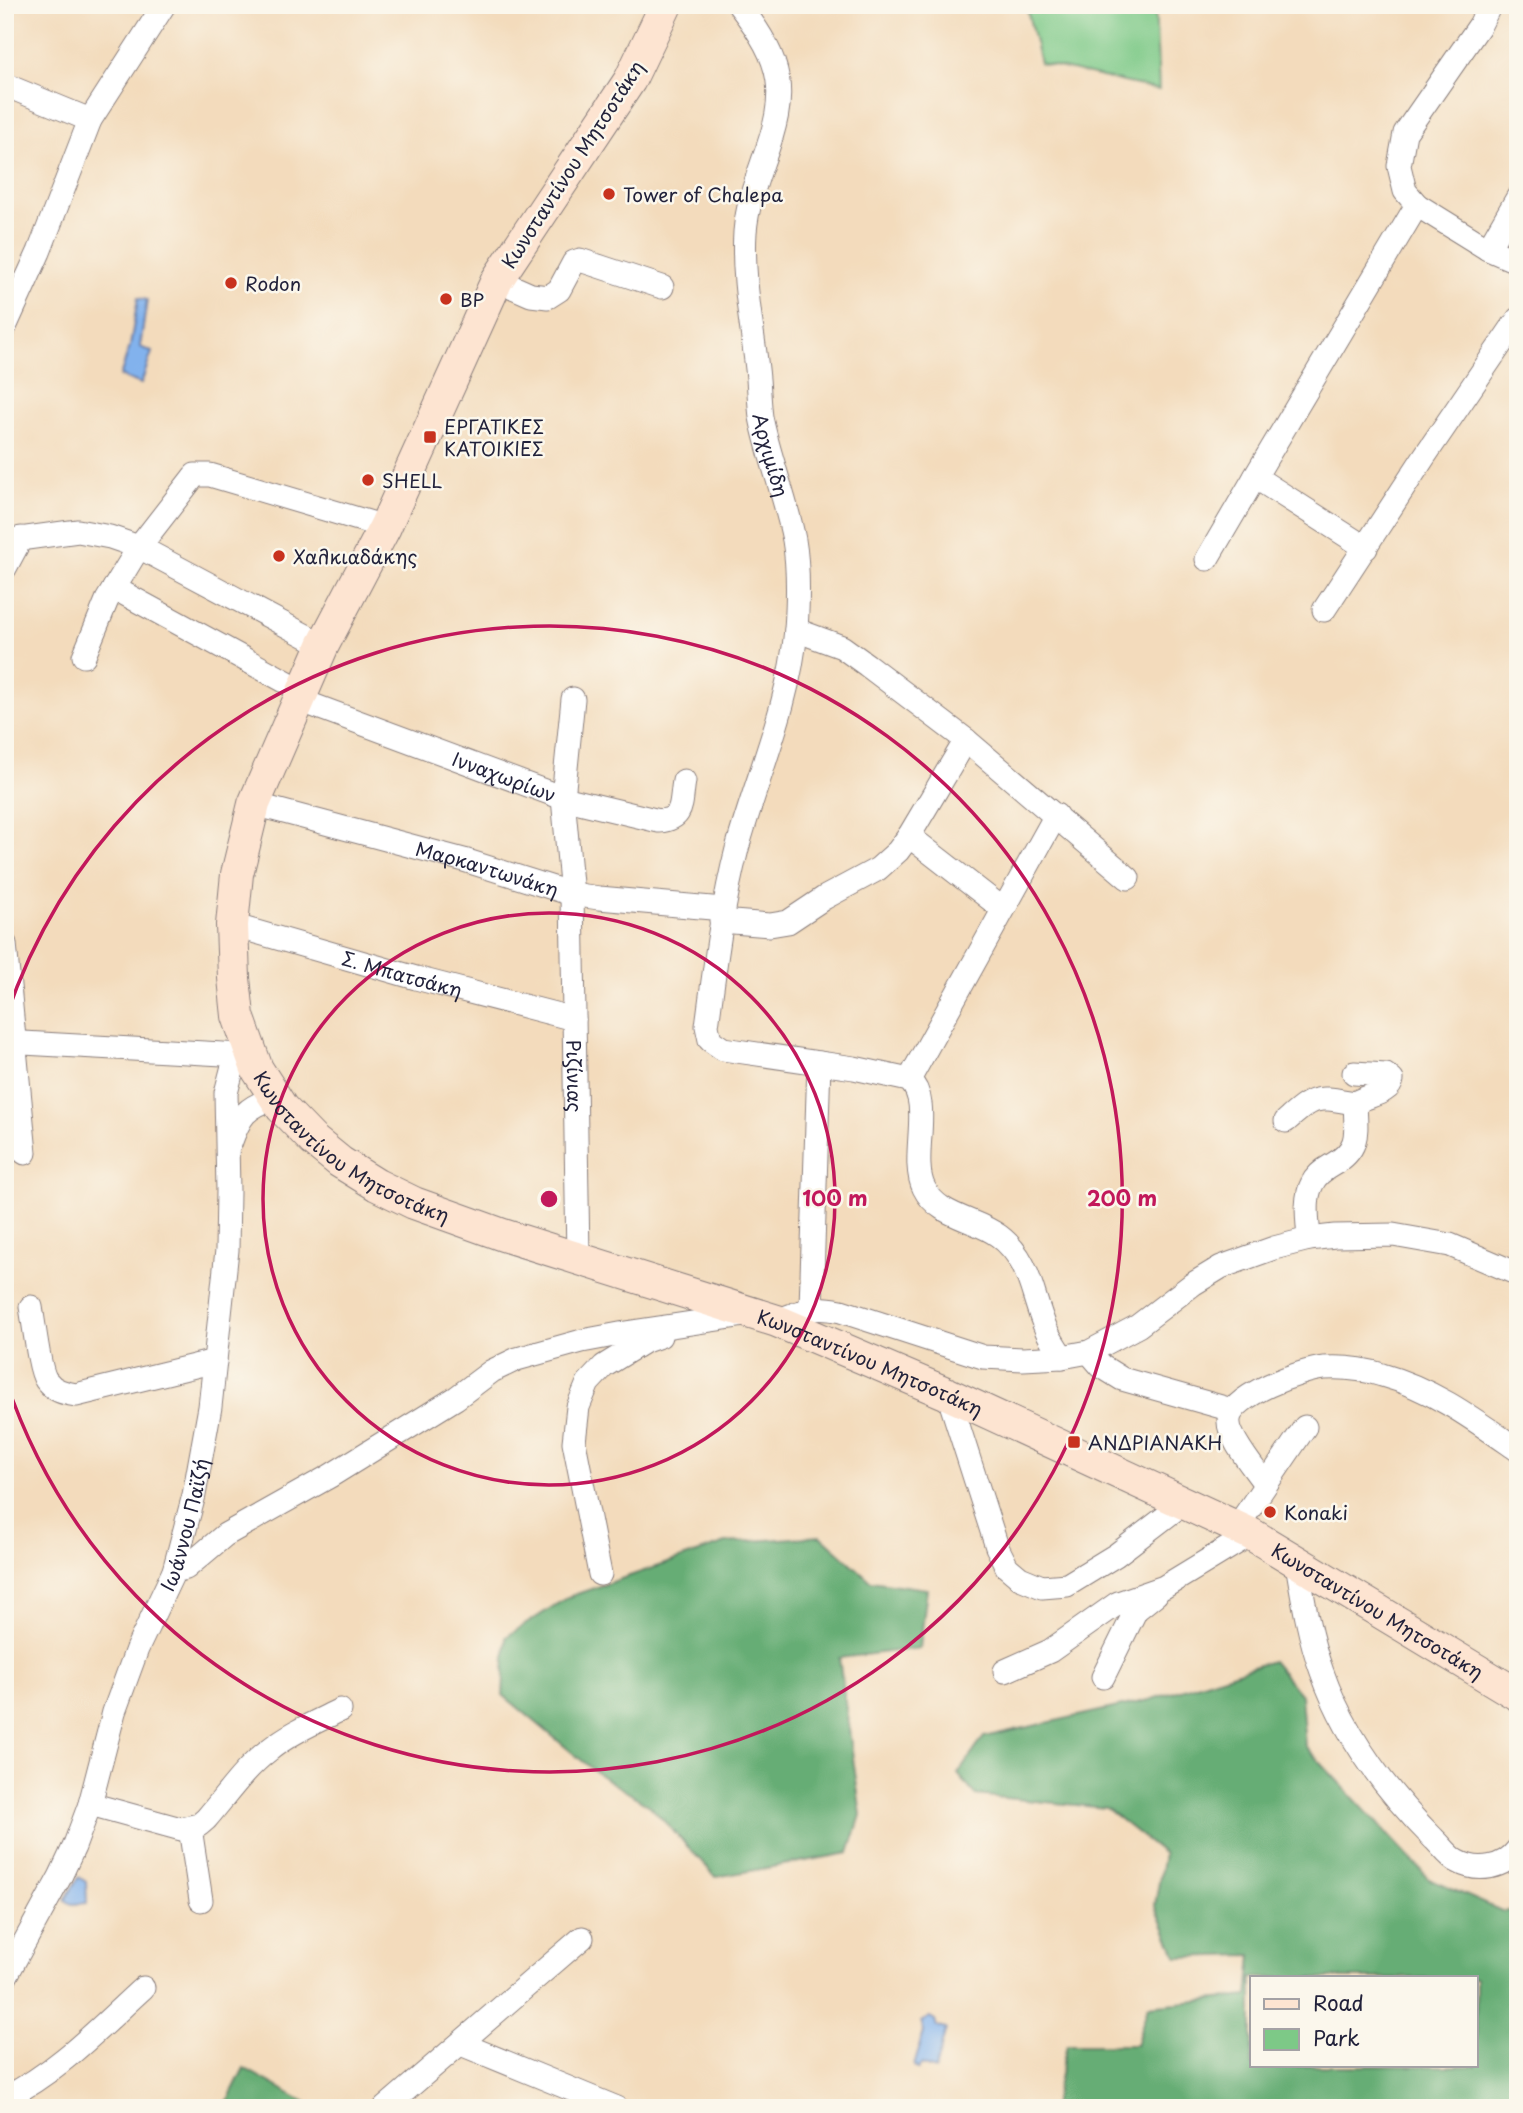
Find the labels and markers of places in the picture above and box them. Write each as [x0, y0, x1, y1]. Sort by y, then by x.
place label: Tower of Chalepa [623, 180, 783, 208]
marker: Tower of Chalepa [601, 186, 617, 202]
place label: Rodon [245, 269, 301, 297]
marker: Rodon [223, 275, 239, 291]
place label: BP [460, 285, 484, 313]
marker: BP [438, 291, 454, 307]
place label: ΕΡΓΑΤΙΚΕΣ ΚΑΤΟΙΚΙΕΣ [444, 412, 544, 462]
marker: ΕΡΓΑΤΙΚΕΣ ΚΑΤΟΙΚΙΕΣ [422, 429, 438, 445]
place label: SHELL [382, 466, 442, 494]
marker: SHELL [360, 472, 376, 488]
place label: Χαλκιαδάκης [293, 542, 417, 570]
marker: Χαλκιαδάκης [271, 548, 287, 564]
centre of rings [537, 1187, 561, 1211]
place label: ΑΝΔΡΙΑΝΑΚΗ [1088, 1428, 1222, 1456]
marker: ΑΝΔΡΙΑΝΑΚΗ [1066, 1434, 1082, 1450]
place label: Konaki [1284, 1498, 1348, 1526]
marker: Konaki [1262, 1504, 1278, 1520]

